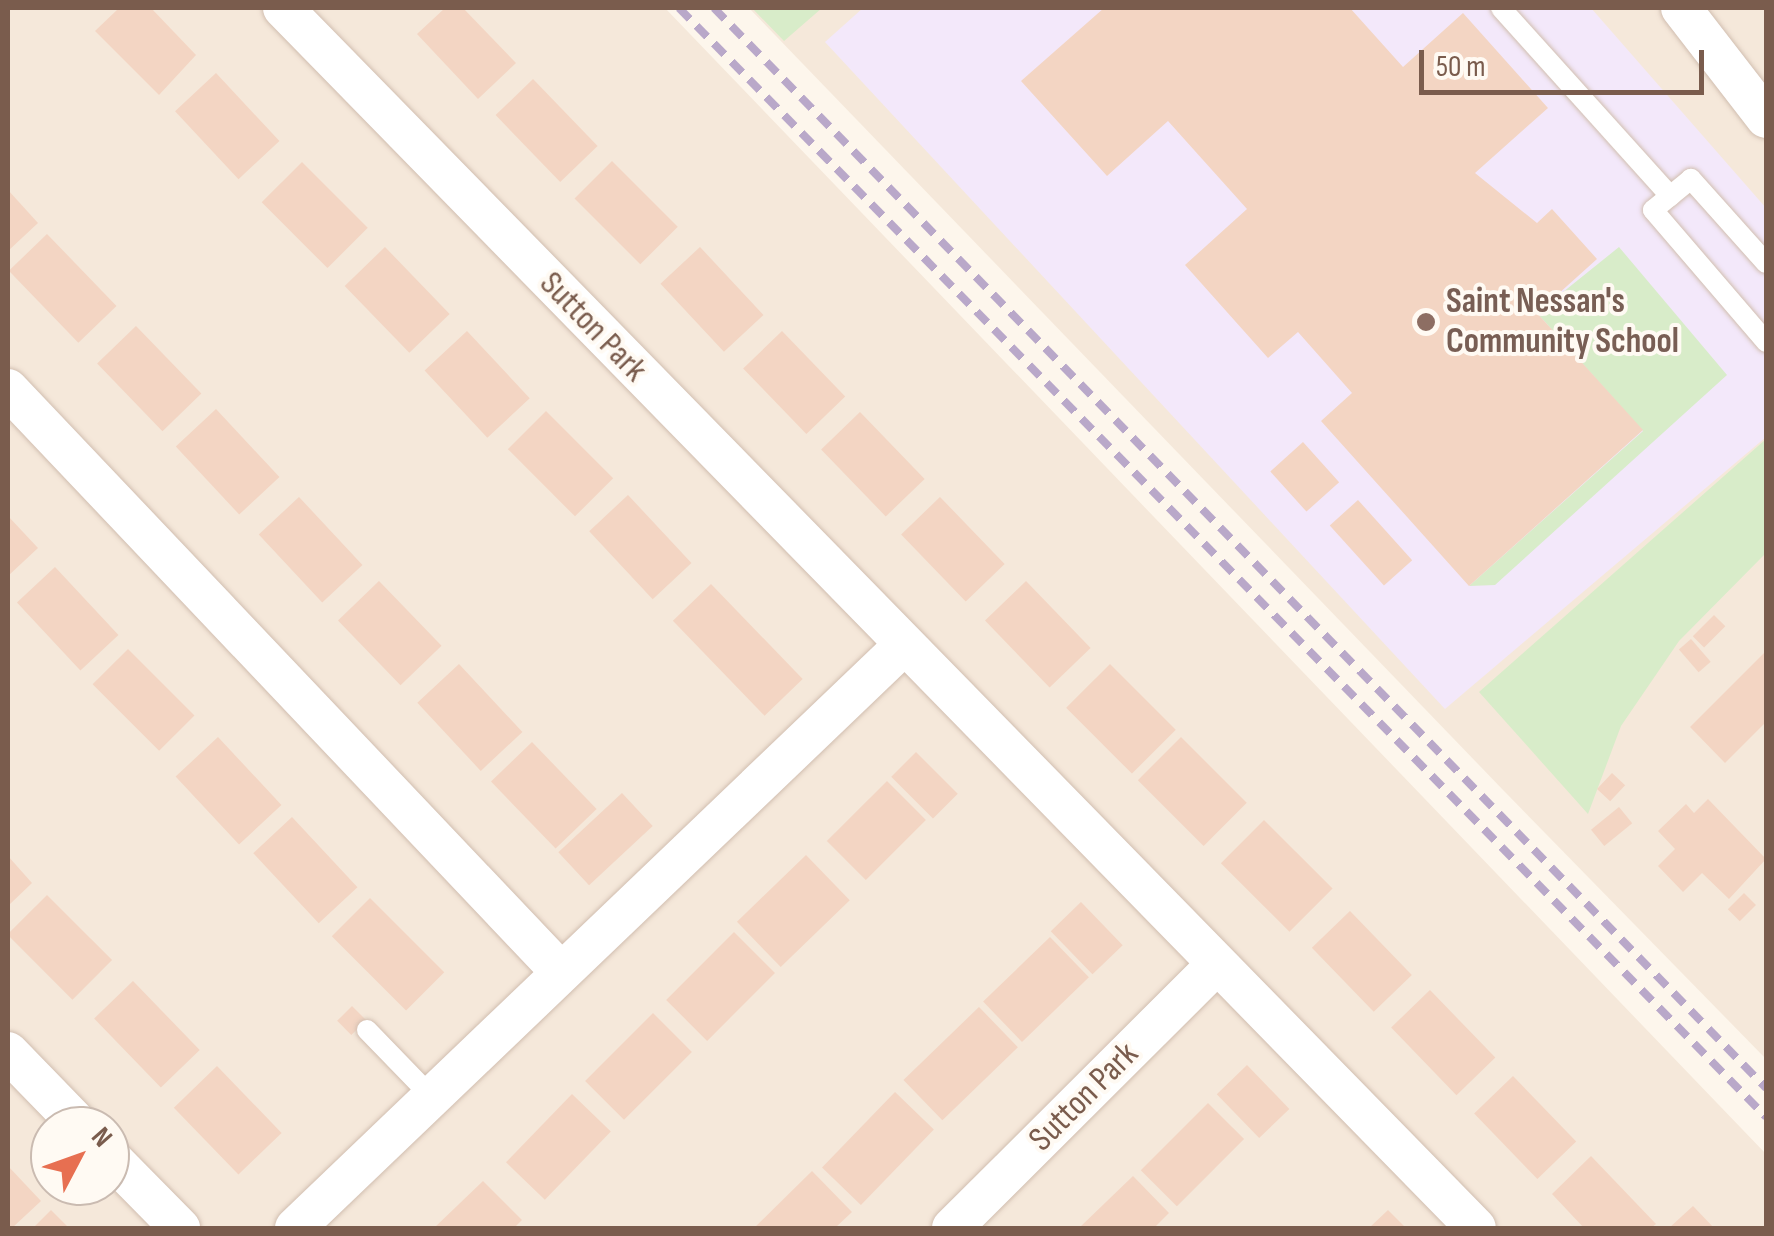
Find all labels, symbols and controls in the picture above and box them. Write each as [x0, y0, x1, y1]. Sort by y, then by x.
scale bar [1424, 30, 1709, 92]
text: 50 m [1436, 49, 1485, 85]
street label: Sutton Park [530, 263, 656, 391]
place label: Saint Nessan's Community School [1446, 281, 1679, 363]
marker: Saint Nessan's Community School [1415, 311, 1437, 333]
street label: Sutton Park [1021, 1034, 1147, 1160]
north arrow [30, 1106, 130, 1206]
text: N [84, 1121, 119, 1154]

